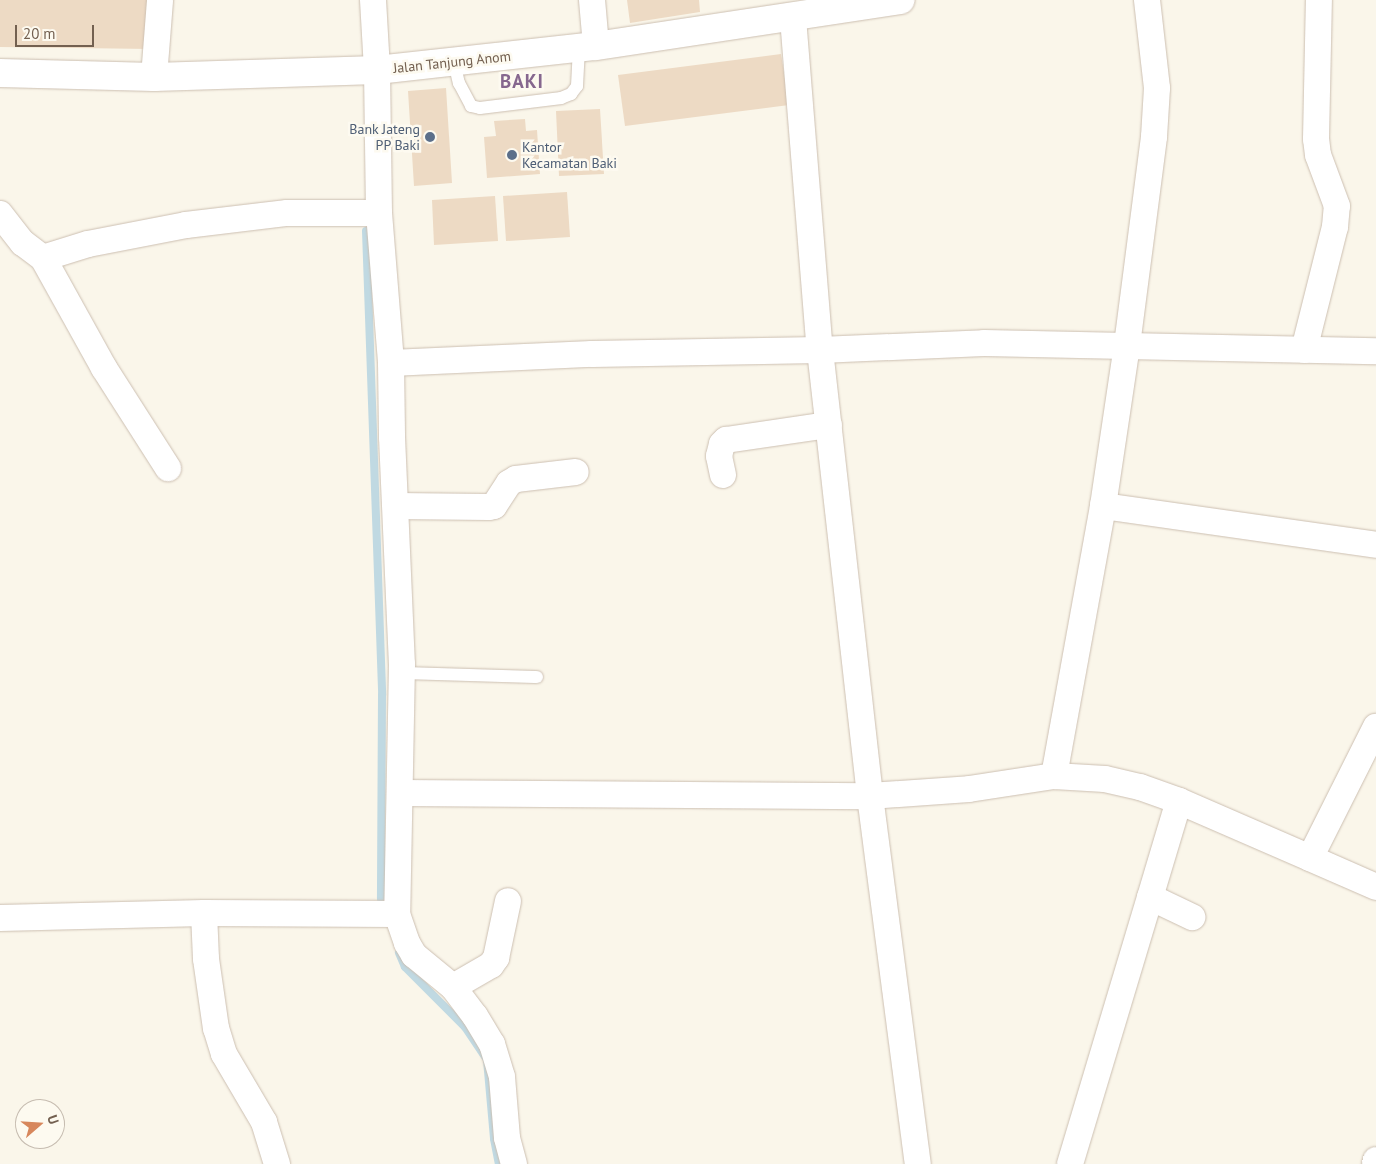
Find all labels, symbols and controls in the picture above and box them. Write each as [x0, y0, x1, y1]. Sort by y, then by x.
scale bar [18, 15, 96, 47]
text: 20 m [23, 24, 56, 43]
street label: Jalan Tanjung Anom [392, 47, 512, 77]
district label: BAKI [500, 71, 544, 93]
place label: Bank Jateng PP Baki [349, 121, 420, 154]
marker: Bank Jateng PP Baki [424, 131, 436, 143]
place label: Kantor Kecamatan Baki [522, 139, 617, 172]
marker: Kantor Kecamatan Baki [506, 149, 518, 161]
north arrow [15, 1099, 65, 1149]
text: U [43, 1112, 63, 1127]

